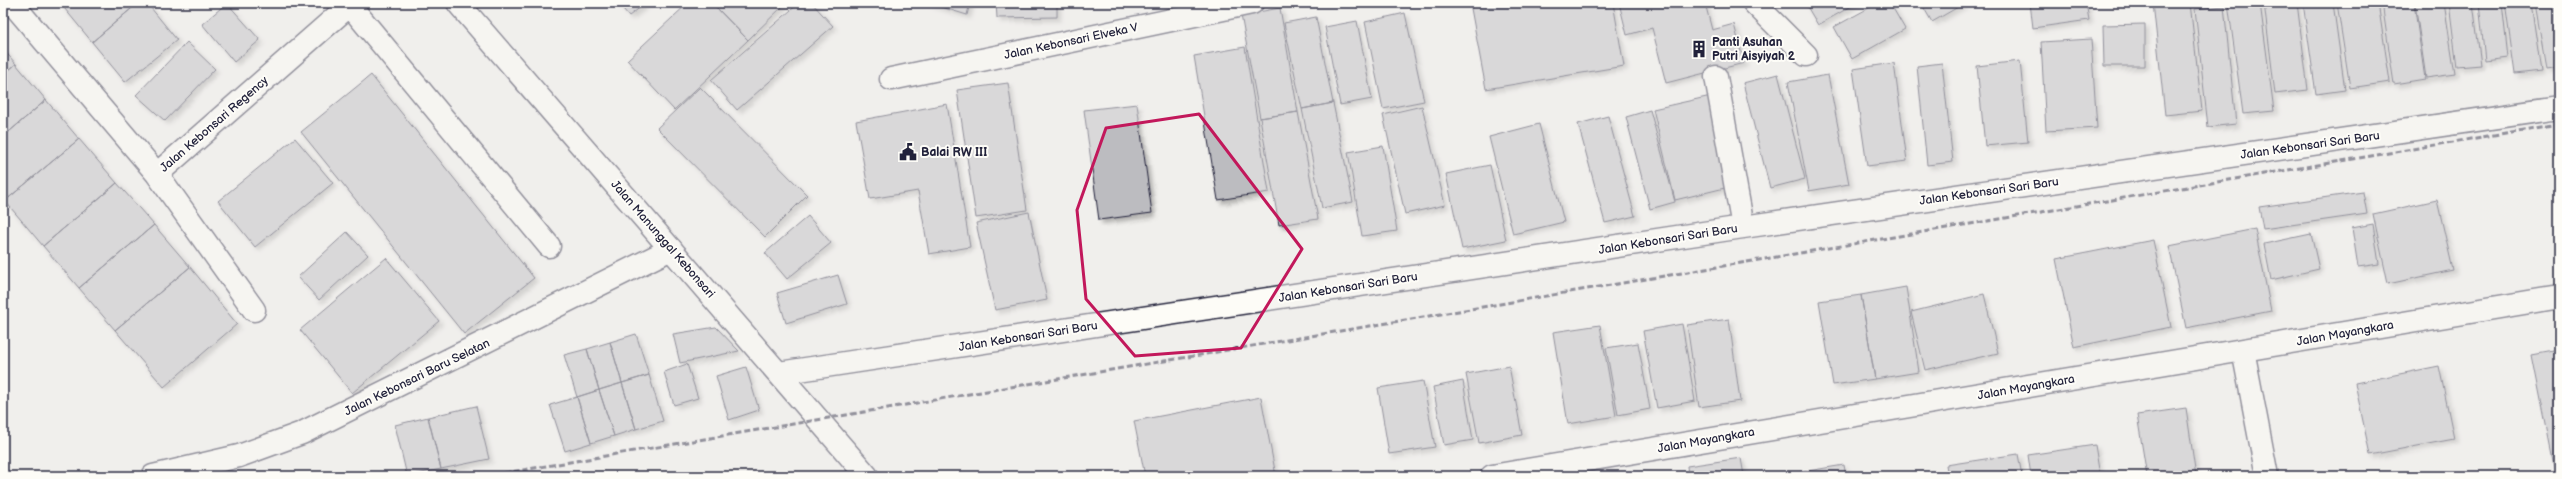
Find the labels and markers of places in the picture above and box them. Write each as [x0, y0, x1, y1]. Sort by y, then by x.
place label: Panti Asuhan Putri Aisyiyah 2 [1712, 35, 1796, 64]
building icon: Panti Asuhan Putri Aisyiyah 2 [1689, 39, 1709, 59]
public building icon: Balai RW III [898, 142, 918, 162]
place label: Balai RW III [921, 145, 987, 160]

